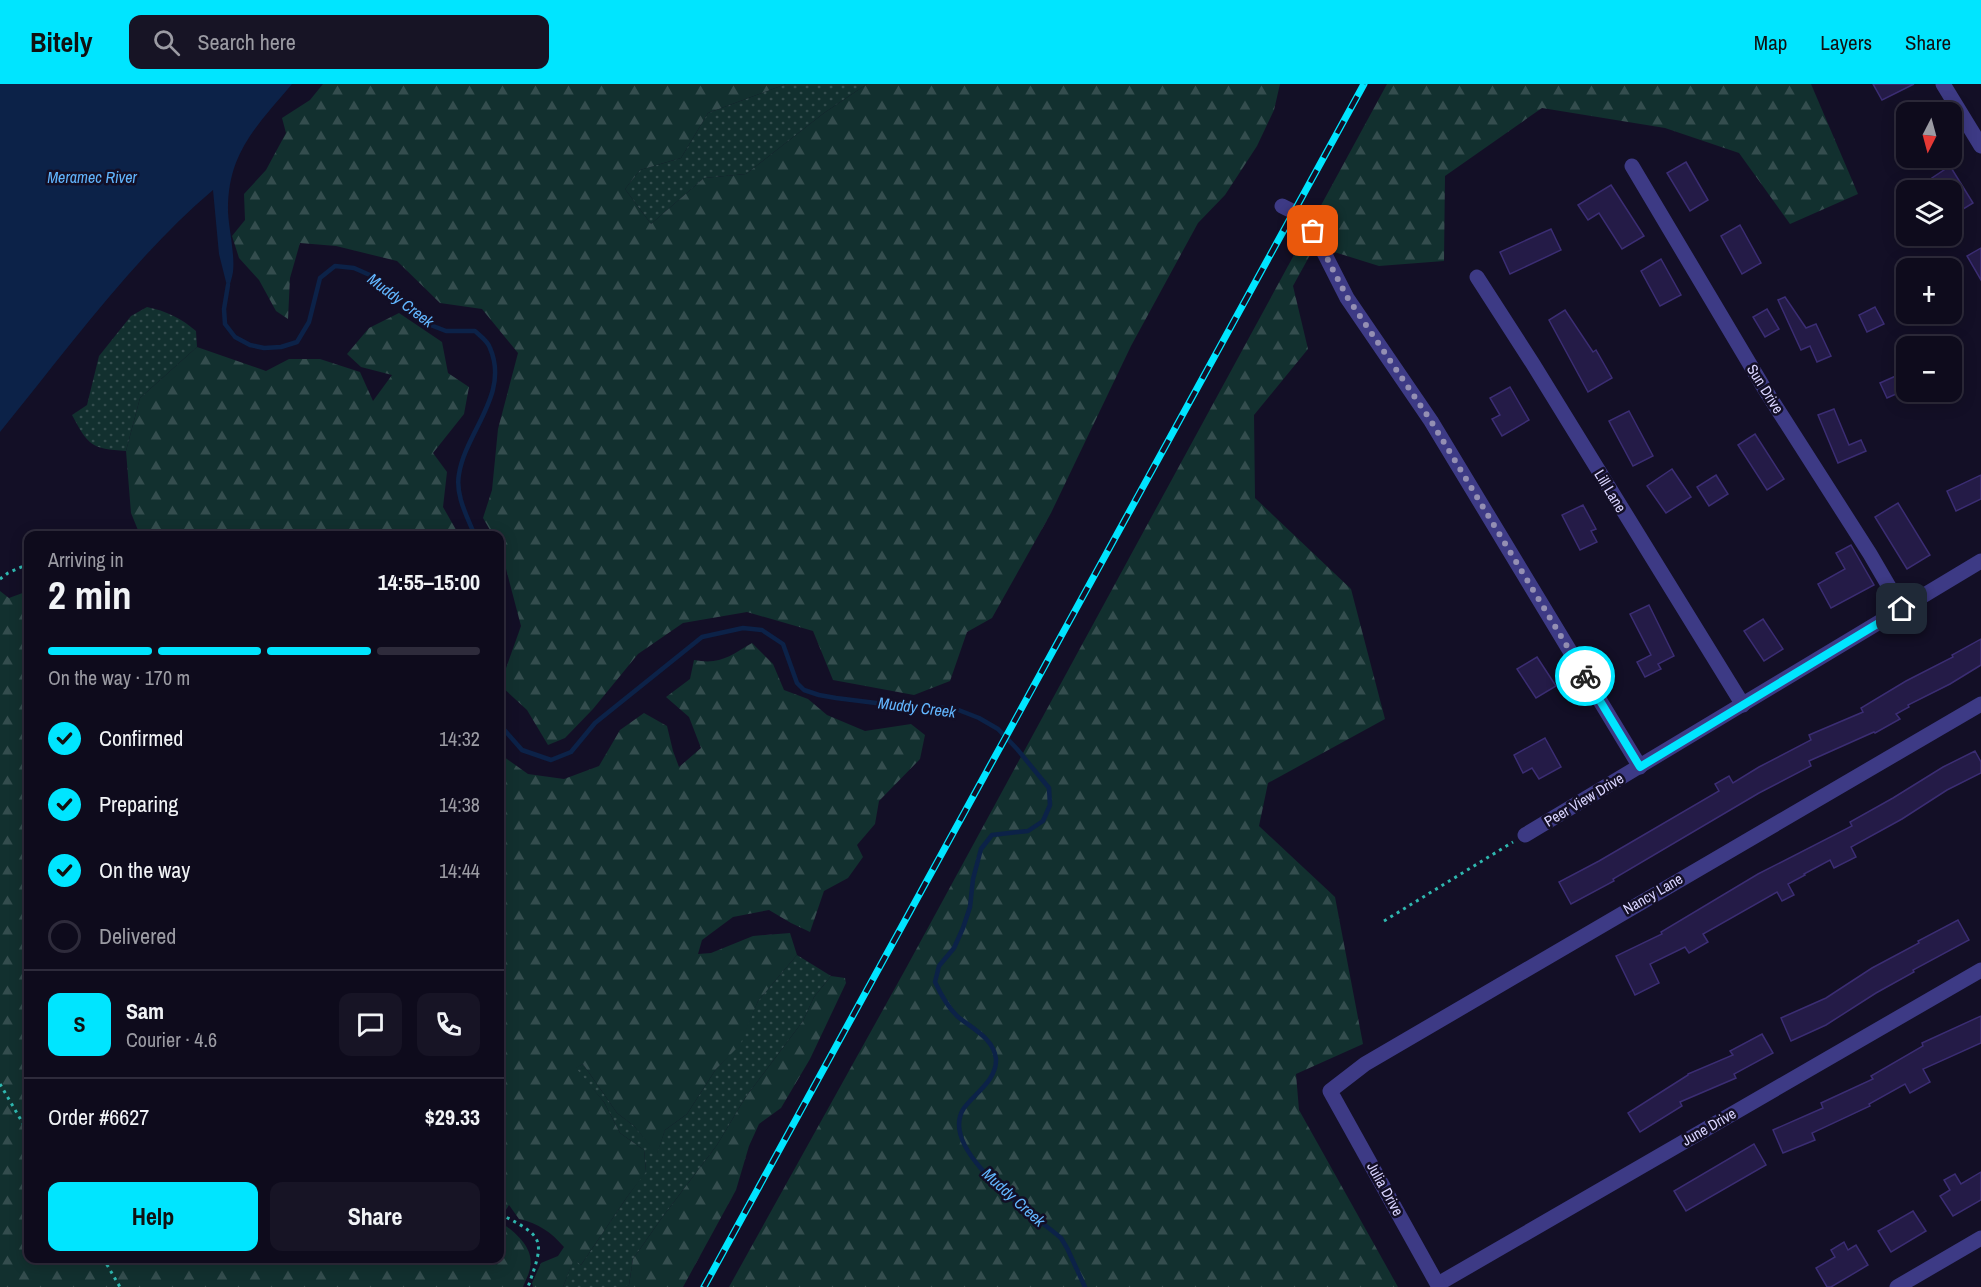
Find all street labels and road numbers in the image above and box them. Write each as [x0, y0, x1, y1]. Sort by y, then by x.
street label: Sun Drive [1742, 360, 1789, 418]
street label: Lill Lane [1589, 465, 1631, 516]
street label: Peer View Drive [1540, 767, 1628, 832]
street label: Nancy Lane [1619, 868, 1687, 919]
street label: June Drive [1678, 1103, 1740, 1151]
street label: Julia Drive [1362, 1158, 1409, 1220]

